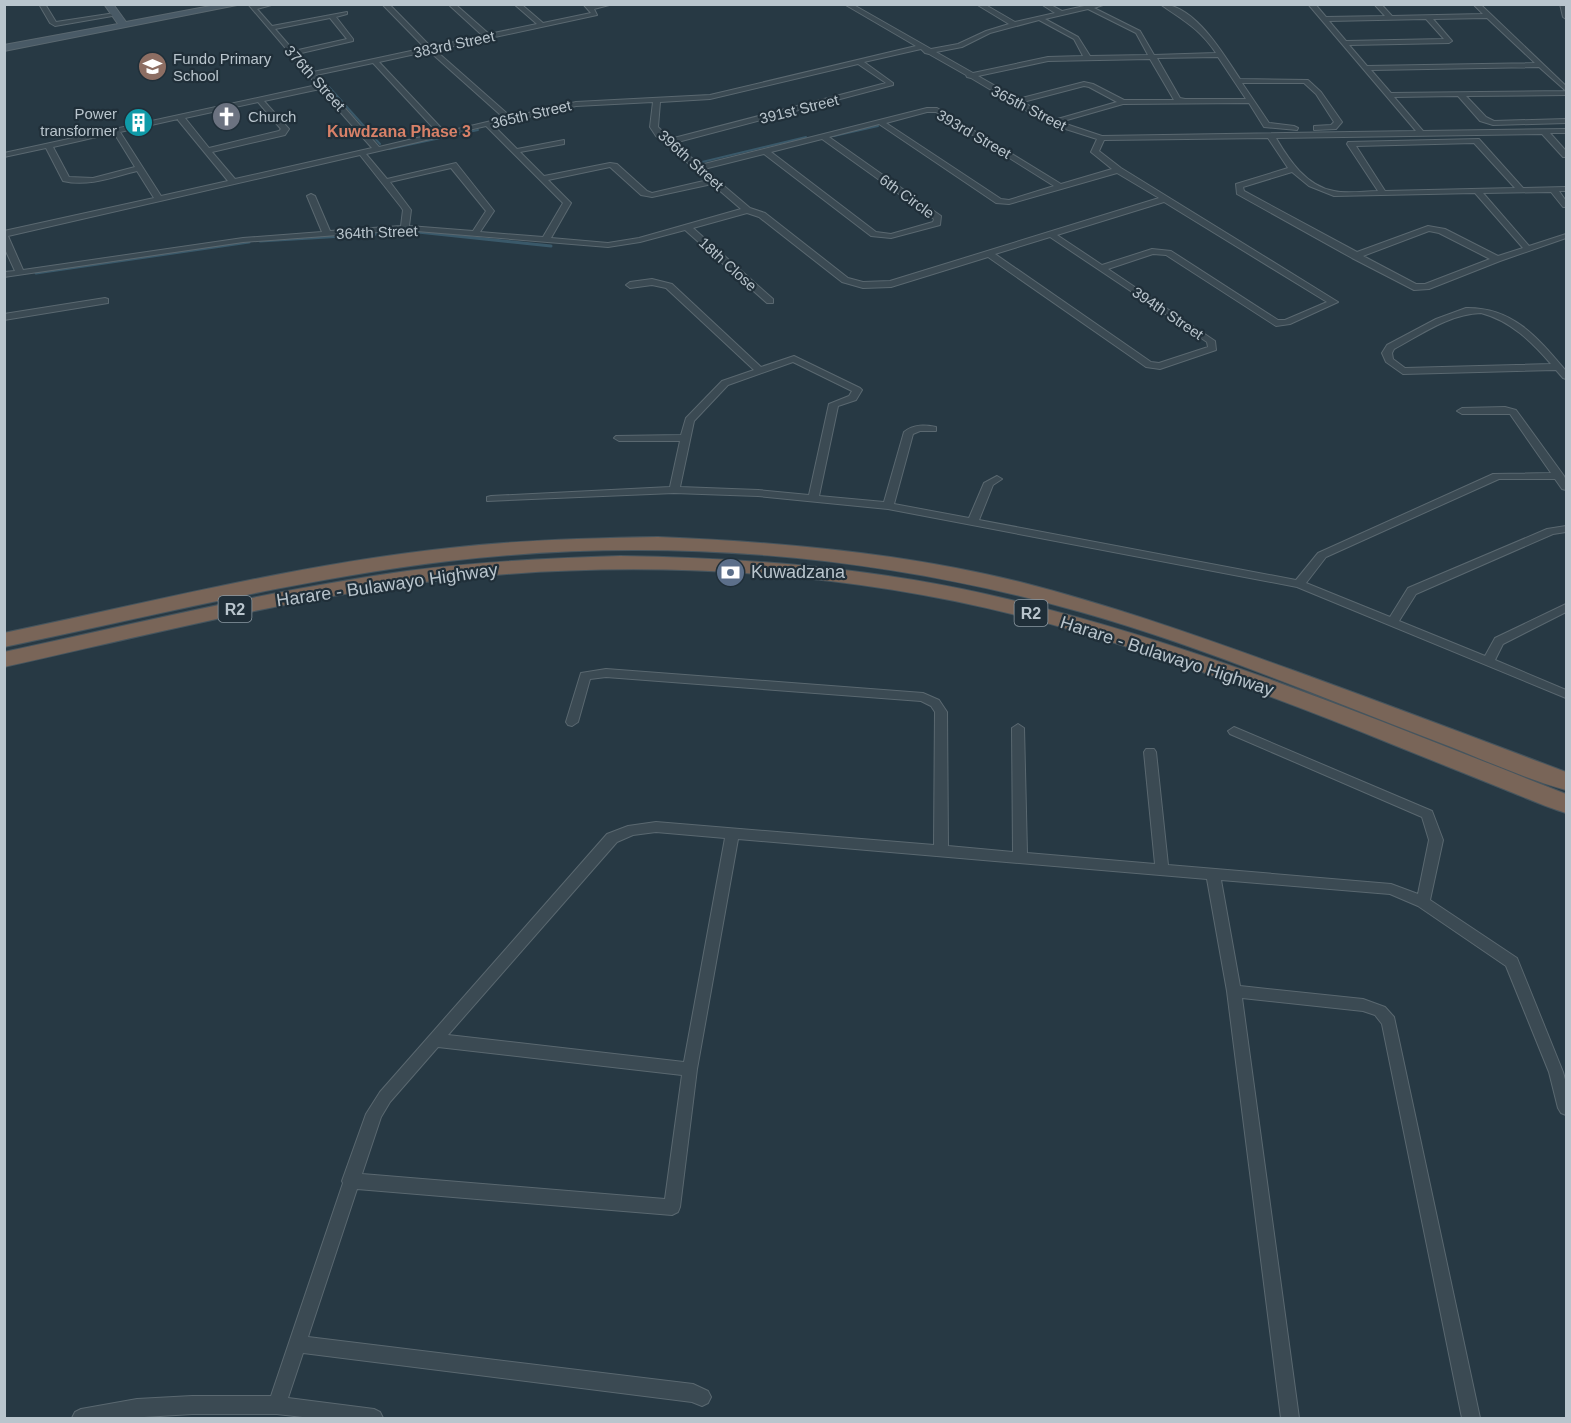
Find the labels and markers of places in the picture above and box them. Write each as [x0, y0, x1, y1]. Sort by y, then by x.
place label: Fundo Primary School [173, 50, 272, 84]
school or university icon: Fundo Primary School [136, 51, 168, 83]
church icon: Church [211, 100, 243, 132]
place label: Power transformer [40, 105, 117, 139]
building icon: Power transformer [122, 106, 154, 138]
place label: Church [248, 108, 296, 125]
bank icon: Kuwadzana [714, 556, 746, 588]
place label: Kuwadzana [751, 562, 846, 582]

